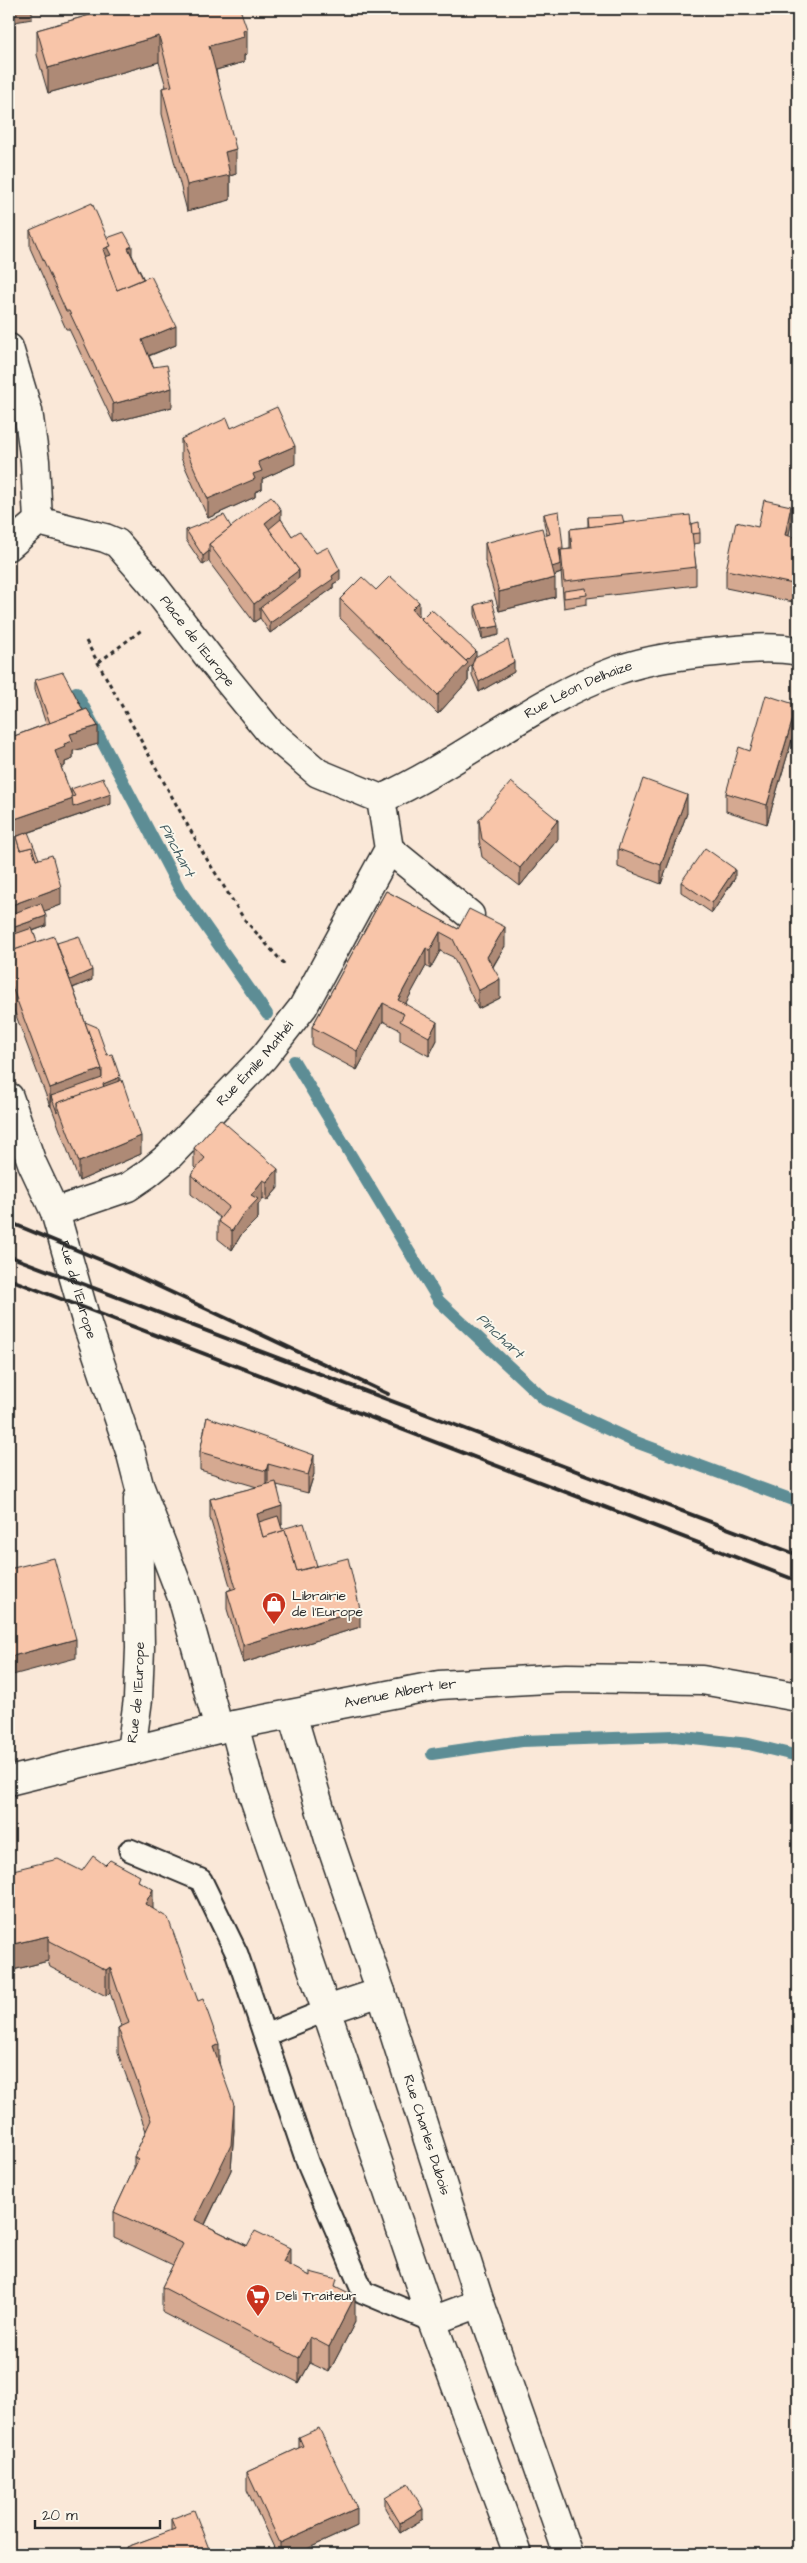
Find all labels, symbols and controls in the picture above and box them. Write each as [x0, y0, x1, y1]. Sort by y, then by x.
street label: Place de l'Europe [155, 591, 240, 692]
street label: Rue Léon Delhaize [521, 656, 635, 724]
water label: Pinchart [154, 819, 201, 882]
street label: Rue Émile Mathéi [212, 1017, 298, 1111]
street label: Rue de l'Europe [54, 1238, 101, 1342]
water label: Pinchart [472, 1308, 530, 1365]
place label: Librairie de l'Europe [292, 1586, 364, 1622]
shop icon: Librairie de l'Europe [261, 1591, 287, 1625]
street label: Rue de l'Europe [122, 1641, 150, 1744]
street label: Avenue Albert 1er [342, 1674, 457, 1713]
street label: Rue Charles Dubois [398, 2072, 455, 2198]
supermarket icon: Deli Traiteur [245, 2283, 271, 2317]
place label: Deli Traiteur [276, 2286, 357, 2306]
scale bar [35, 2498, 160, 2530]
text: 20 m [42, 2505, 78, 2526]

